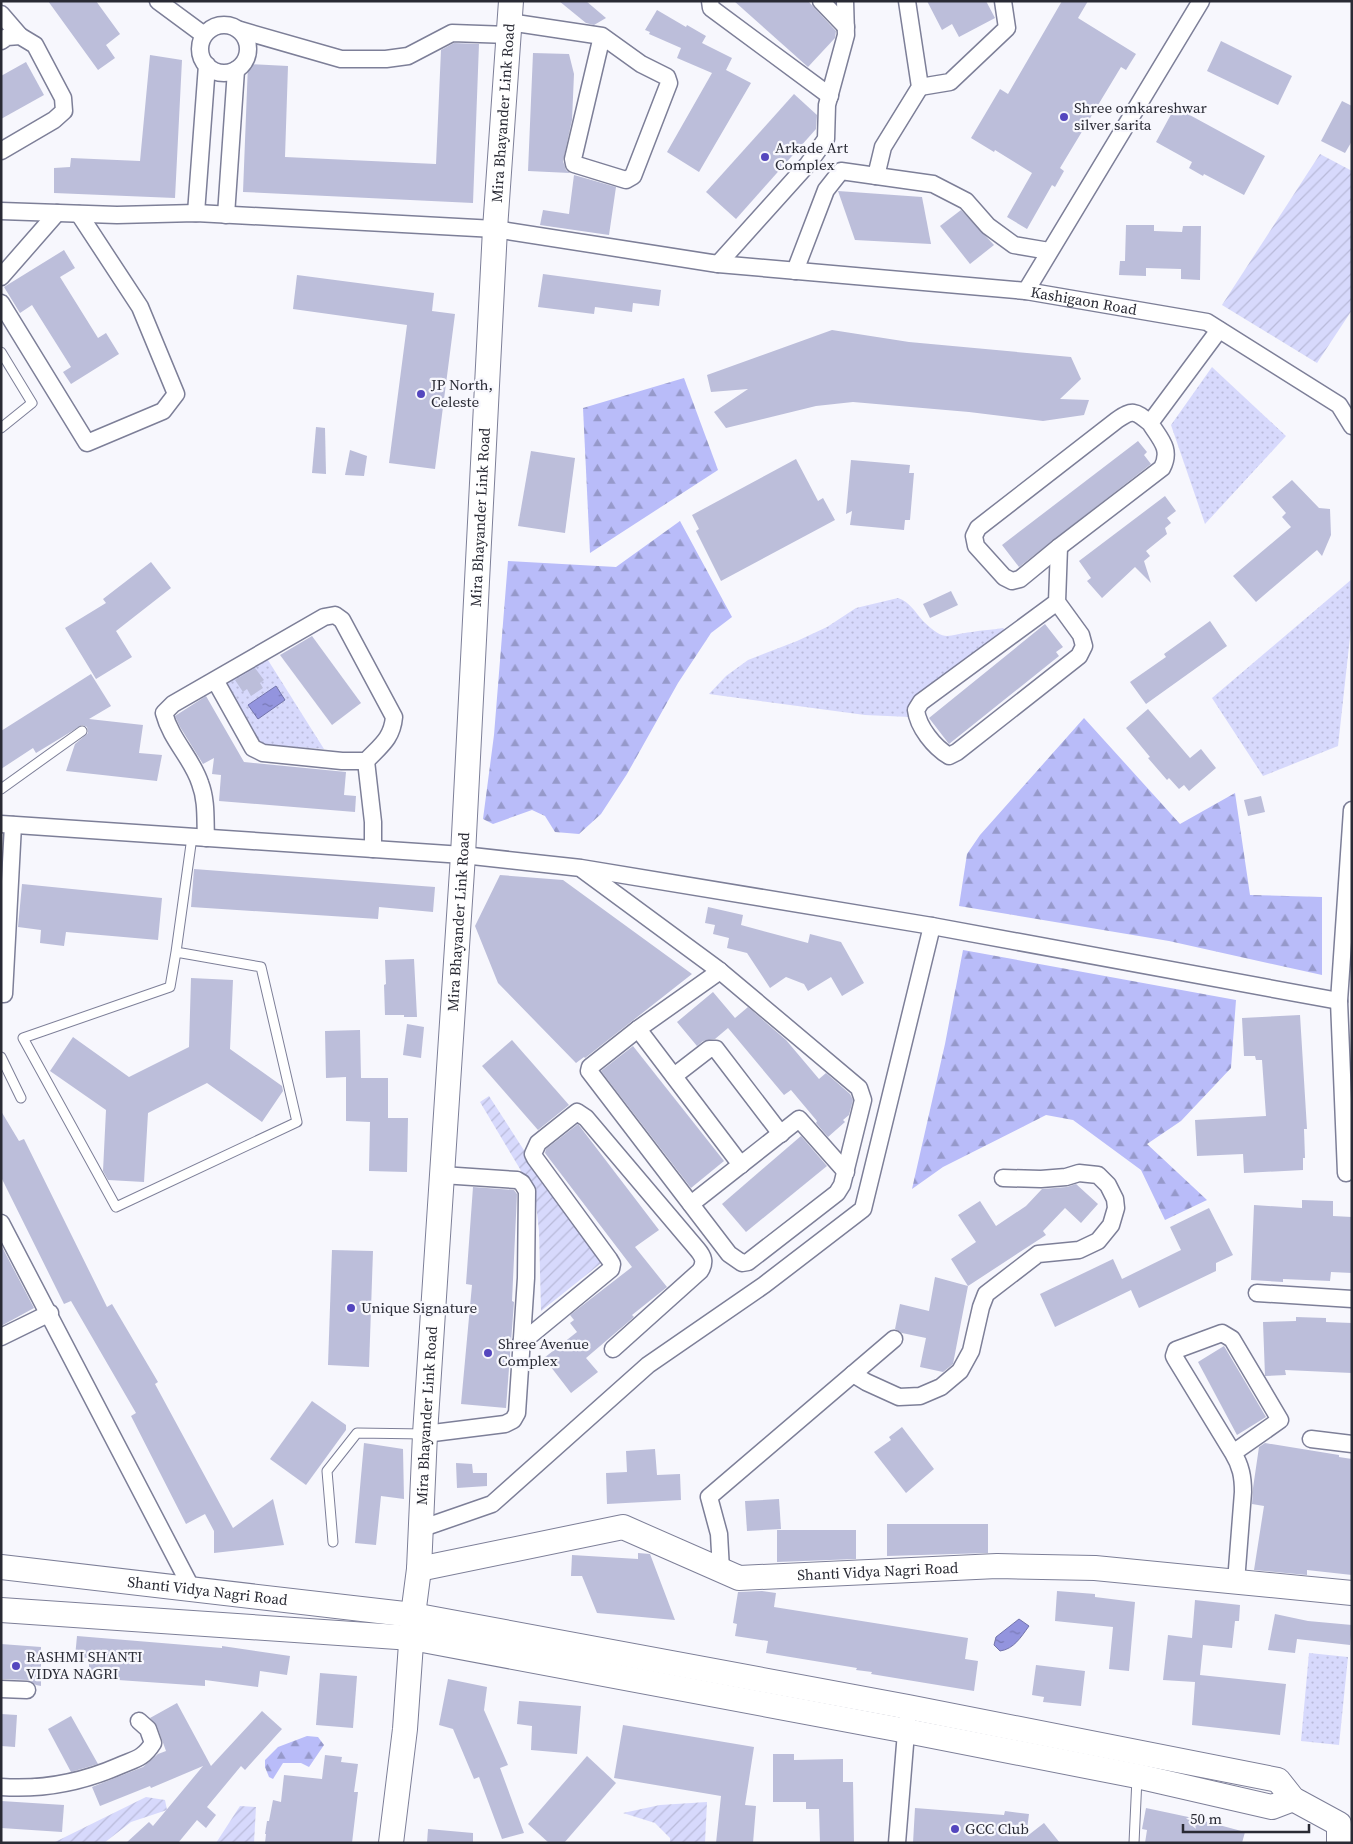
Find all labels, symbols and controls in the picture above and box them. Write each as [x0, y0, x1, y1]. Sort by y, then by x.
street label: Mira Bhayander Link Road [486, 22, 519, 203]
place label: Shree omkareshwar silver sarita [1074, 97, 1208, 135]
marker: Shree omkareshwar silver sarita [1058, 111, 1070, 123]
place label: Arkade Art Complex [775, 137, 848, 175]
marker: Arkade Art Complex [759, 151, 771, 163]
street label: Kashigaon Road [1029, 281, 1139, 320]
place label: JP North, Celeste [430, 374, 493, 412]
marker: JP North, Celeste [415, 388, 427, 400]
street label: Mira Bhayander Link Road [465, 427, 495, 608]
street label: Mira Bhayander Link Road [442, 831, 474, 1012]
place label: Unique Signature [361, 1297, 478, 1318]
marker: Unique Signature [345, 1302, 357, 1314]
street label: Mira Bhayander Link Road [411, 1325, 442, 1506]
place label: Shree Avenue Complex [498, 1333, 589, 1371]
marker: Shree Avenue Complex [482, 1347, 494, 1359]
street label: Shanti Vidya Nagri Road [797, 1557, 959, 1585]
street label: Shanti Vidya Nagri Road [126, 1571, 289, 1610]
place label: RASHMI SHANTI VIDYA NAGRI [26, 1646, 143, 1684]
marker: RASHMI SHANTI VIDYA NAGRI [10, 1660, 22, 1672]
scale bar [1183, 1802, 1309, 1834]
text: 50 m [1190, 1808, 1222, 1829]
place label: GCC Club [965, 1818, 1029, 1839]
marker: GCC Club [949, 1823, 961, 1835]

